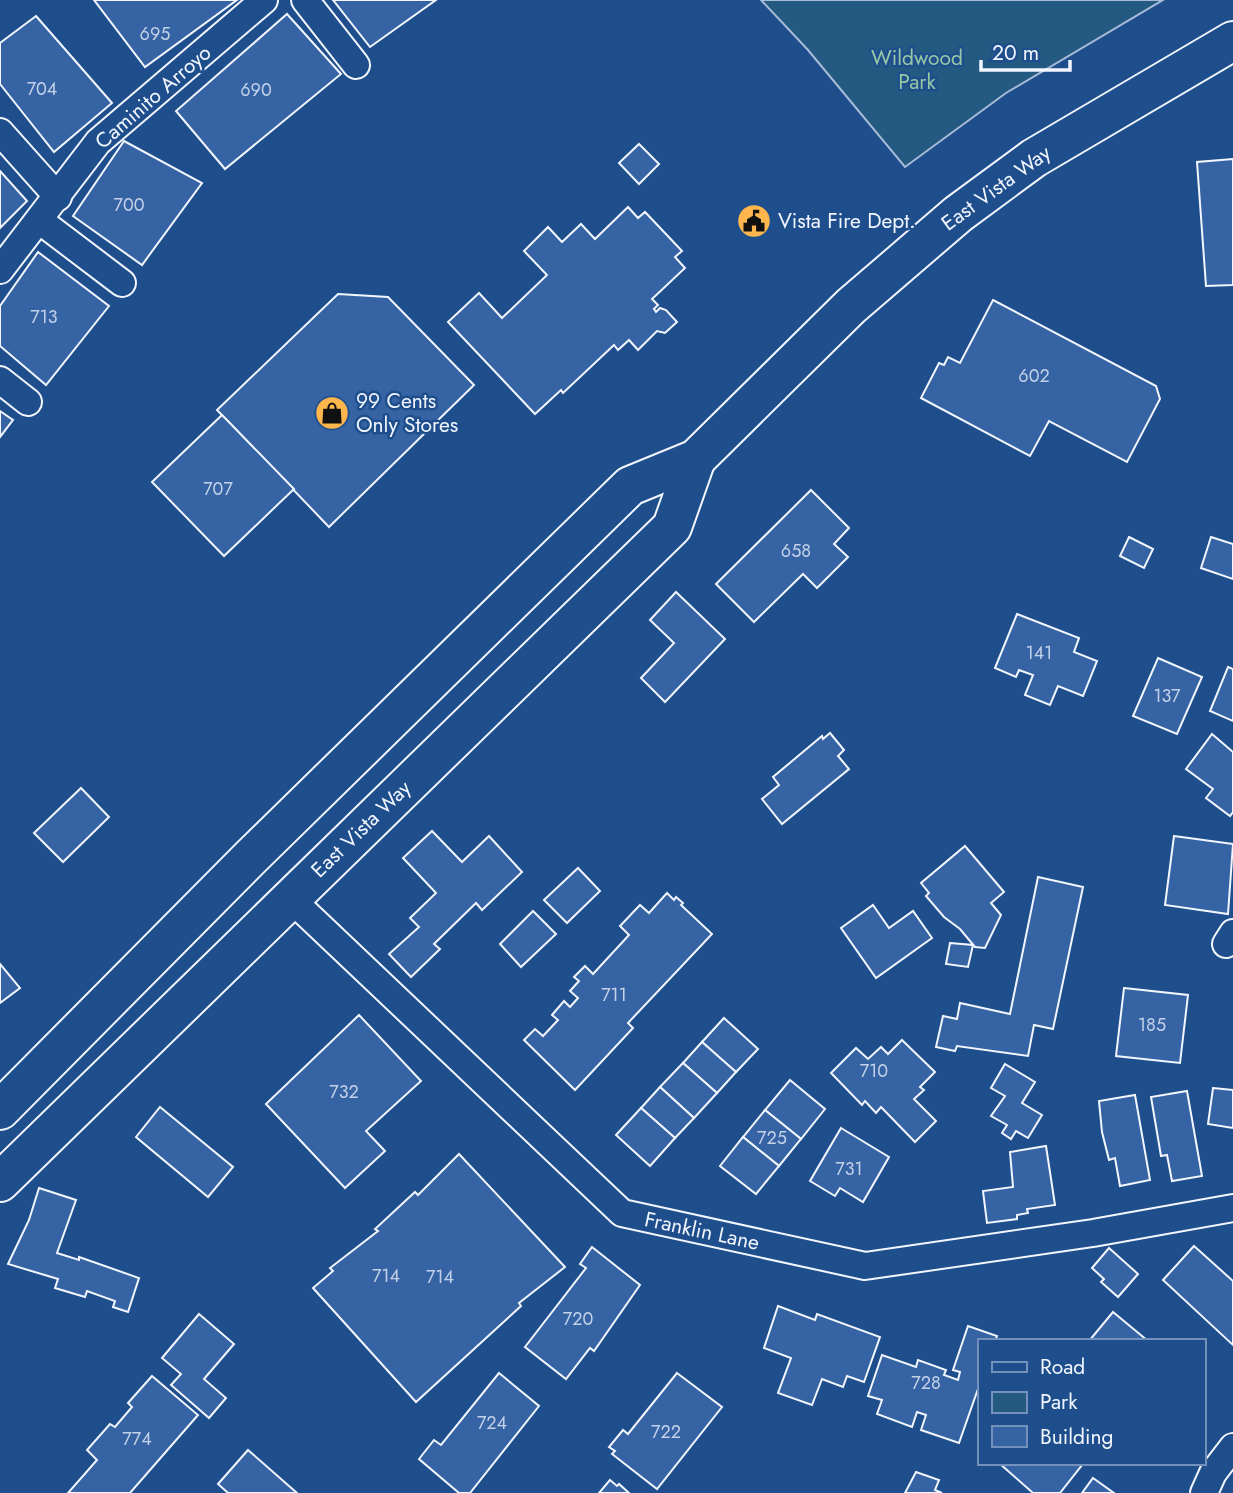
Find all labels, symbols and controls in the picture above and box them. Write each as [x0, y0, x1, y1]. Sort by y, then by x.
house number: 695 [140, 21, 170, 47]
scale bar [981, 28, 1070, 72]
street label: Caminito Arroyo [88, 38, 218, 156]
text: 20 m [992, 38, 1039, 68]
park label: Wildwood Park [871, 43, 963, 97]
house number: 704 [27, 76, 57, 102]
house number: 690 [240, 77, 272, 103]
street label: East Vista Way [935, 138, 1057, 238]
house number: 700 [113, 192, 145, 218]
public building icon: Vista Fire Dept. [735, 202, 773, 240]
place label: Vista Fire Dept. [778, 206, 916, 236]
house number: 713 [30, 304, 58, 330]
house number: 602 [1018, 363, 1050, 389]
place label: 99 Cents Only Stores [356, 386, 458, 440]
shop icon: 99 Cents Only Stores [313, 394, 351, 432]
house number: 707 [203, 476, 233, 502]
house number: 658 [781, 538, 811, 564]
house number: 141 [1026, 640, 1052, 666]
house number: 137 [1153, 683, 1181, 709]
street label: East Vista Way [304, 773, 418, 884]
house number: 711 [601, 982, 627, 1008]
house number: 185 [1138, 1012, 1166, 1038]
house number: 710 [860, 1058, 888, 1084]
house number: 732 [329, 1079, 359, 1105]
house number: 725 [757, 1125, 787, 1151]
house number: 731 [835, 1156, 863, 1182]
street label: Franklin Lane [642, 1204, 762, 1258]
house number: 714 [372, 1263, 400, 1289]
house number: 714 [426, 1264, 454, 1290]
house number: 720 [563, 1306, 593, 1332]
legend [978, 1339, 1205, 1465]
text: Road [1040, 1352, 1085, 1382]
house number: 728 [911, 1370, 941, 1396]
text: Park [1040, 1387, 1078, 1417]
house number: 724 [477, 1410, 507, 1436]
house number: 722 [651, 1419, 681, 1445]
text: Building [1040, 1422, 1113, 1452]
house number: 774 [122, 1426, 152, 1452]

